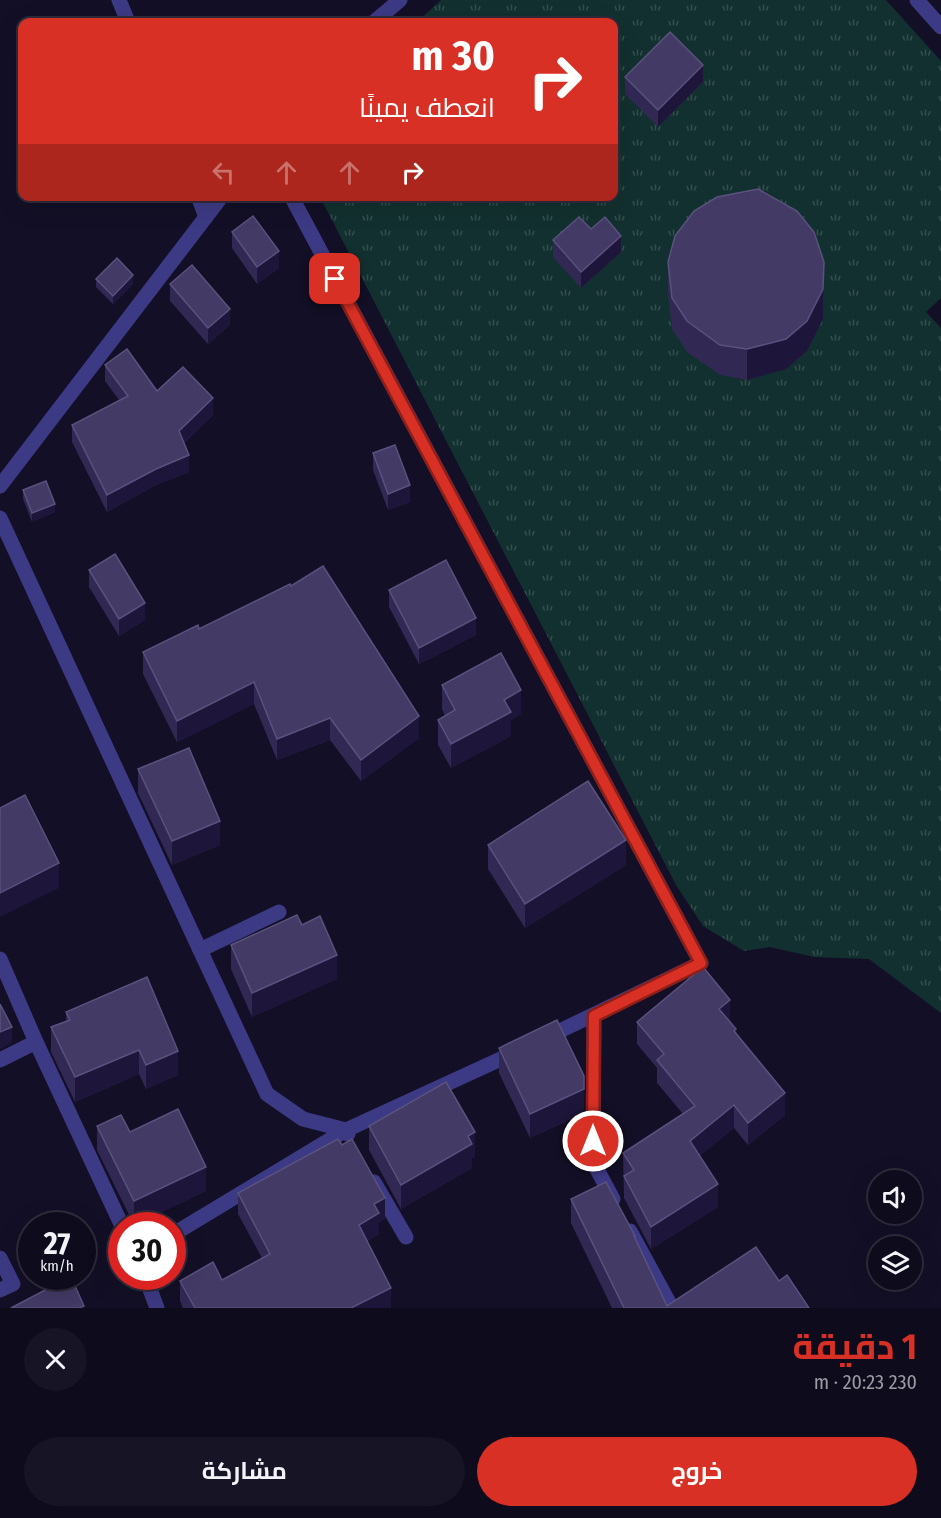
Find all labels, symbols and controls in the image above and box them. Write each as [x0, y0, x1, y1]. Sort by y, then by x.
text: 30 m [411, 31, 495, 81]
icon: right [516, 42, 594, 120]
text: انعطف يمينًا [359, 92, 495, 124]
icon: left [207, 156, 240, 189]
icon: ahead [270, 156, 303, 189]
icon: ahead [333, 156, 366, 189]
icon: right [396, 156, 429, 189]
pin [309, 253, 360, 304]
icon: arrive [318, 262, 351, 295]
position arrow [561, 1109, 625, 1173]
map controls [868, 1170, 922, 1290]
button: sound [868, 1170, 922, 1224]
speed limit sign: 30 [108, 1212, 186, 1290]
text: 27 [44, 1226, 70, 1262]
button: layers [868, 1236, 922, 1290]
text: km/h [40, 1257, 74, 1275]
text: 1 دقيقة [793, 1325, 917, 1369]
button: close [24, 1328, 87, 1391]
text: 230 m · 20:23 [814, 1370, 917, 1394]
button: مشاركة [24, 1437, 465, 1506]
button: خروج [477, 1437, 917, 1506]

